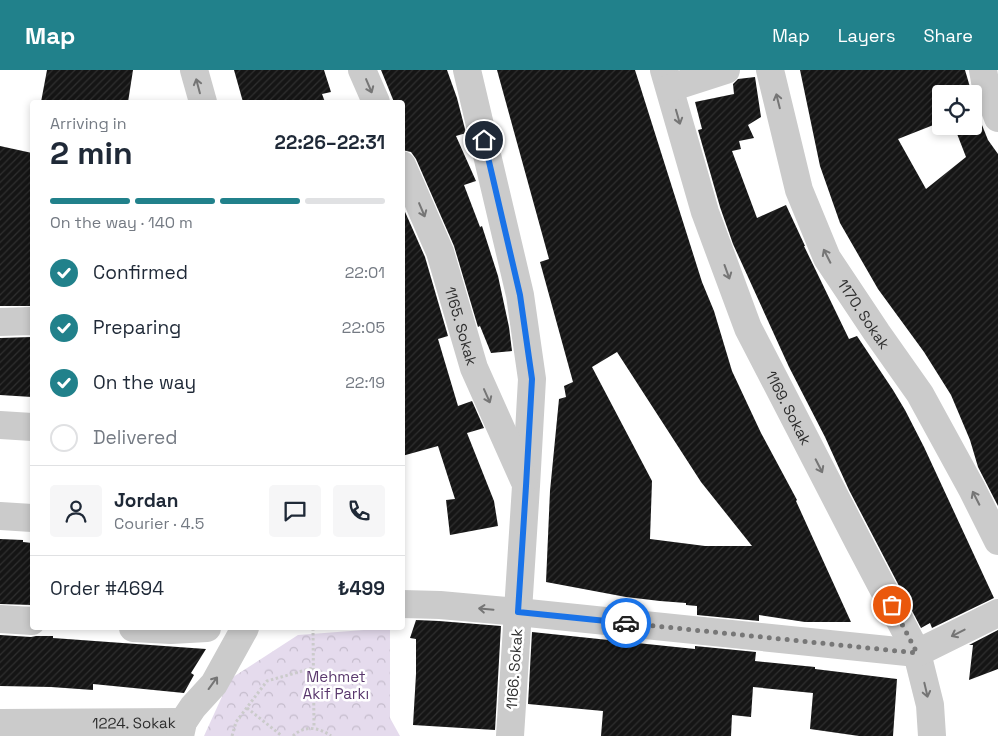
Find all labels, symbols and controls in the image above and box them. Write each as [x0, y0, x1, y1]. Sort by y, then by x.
text: Map [25, 20, 75, 51]
text: Map [772, 24, 810, 47]
text: Layers [838, 24, 895, 47]
text: Share [923, 24, 973, 47]
one-way arrow [365, 78, 374, 93]
one-way arrow [193, 79, 203, 95]
map controls [932, 85, 982, 135]
button: locate [932, 85, 982, 135]
one-way arrow [773, 94, 782, 110]
one-way arrow [674, 108, 683, 124]
text: Arriving in [50, 113, 127, 134]
pin [463, 119, 505, 161]
icon: home [470, 126, 498, 154]
text: 22:26–22:31 [275, 130, 385, 155]
text: 2 min [50, 133, 133, 173]
one-way arrow [417, 202, 427, 217]
text: On the way · 140 m [50, 212, 193, 233]
one-way arrow [822, 248, 832, 263]
icon: check [50, 259, 78, 287]
text: Confirmed [93, 260, 188, 285]
text: 22:01 [345, 262, 385, 283]
one-way arrow [723, 263, 732, 279]
street label: 1170. Sokak [834, 275, 895, 353]
street label: 1165. Sokak [441, 284, 482, 368]
icon: check [50, 314, 78, 342]
text: Preparing [93, 315, 181, 340]
text: 22:05 [342, 317, 385, 338]
street label: 1169. Sokak [762, 367, 816, 448]
icon: check [50, 369, 78, 397]
text: On the way [93, 370, 196, 395]
text: 22:19 [345, 372, 385, 393]
one-way arrow [482, 388, 492, 403]
text: Delivered [93, 425, 178, 450]
one-way arrow [814, 458, 824, 473]
button: person [50, 485, 102, 537]
button: chat [269, 485, 321, 537]
button: phone [333, 485, 385, 537]
text: Jordan [114, 488, 179, 513]
one-way arrow [971, 491, 980, 506]
text: Courier · 4.5 [114, 513, 204, 534]
text: Order #4694 [50, 576, 164, 601]
text: ₺499 [338, 576, 385, 601]
pin [871, 584, 913, 626]
icon: bag [878, 591, 906, 619]
courier [601, 598, 651, 648]
one-way arrow [478, 605, 494, 614]
icon: car [612, 609, 640, 637]
street label: 1166. Sokak [502, 628, 526, 710]
one-way arrow [951, 629, 966, 638]
park label: Mehmet Akif Parkı [303, 667, 369, 703]
one-way arrow [208, 676, 218, 690]
one-way arrow [922, 682, 931, 698]
street label: 1224. Sokak [92, 713, 176, 732]

